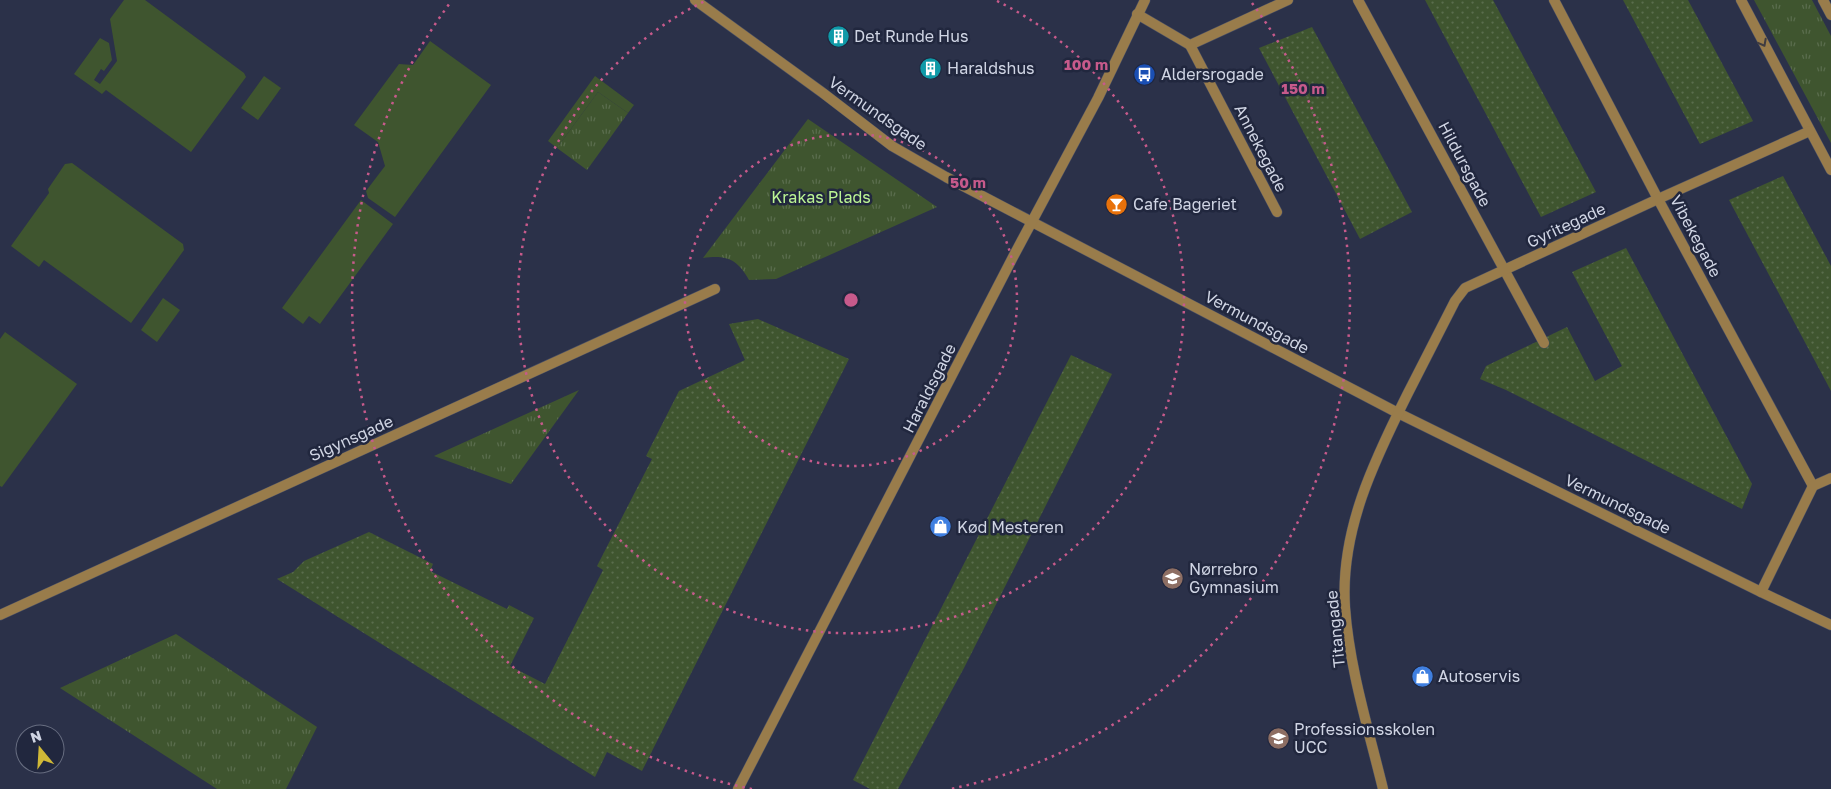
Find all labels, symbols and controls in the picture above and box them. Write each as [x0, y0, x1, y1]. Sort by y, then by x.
building icon: Det Runde Hus [826, 24, 850, 48]
place label: Det Runde Hus [854, 26, 968, 46]
one-way arrow [1757, 38, 1767, 47]
text: 100 m [1064, 55, 1108, 73]
building icon: Haraldshus [919, 56, 943, 80]
place label: Haraldshus [947, 58, 1035, 78]
bus stop icon: Aldersrogade [1133, 62, 1157, 86]
place label: Aldersrogade [1161, 64, 1264, 84]
street label: Vermundsgade [825, 72, 931, 154]
text: 150 m [1281, 79, 1325, 97]
street label: Annekegade [1230, 101, 1292, 195]
street label: Hildursgade [1434, 118, 1496, 210]
text: 50 m [950, 173, 986, 191]
park label: Krakas Plads [771, 187, 871, 207]
bar icon: Cafe Bageriet [1105, 192, 1129, 216]
street label: Vibekegade [1666, 192, 1726, 280]
place label: Cafe Bageriet [1133, 194, 1237, 214]
street label: Gyritegade [1524, 198, 1608, 252]
street label: Vermundsgade [1201, 286, 1313, 358]
centre of rings [842, 291, 860, 309]
street label: Haraldsgade [898, 340, 960, 436]
street label: Sigynsgade [306, 411, 396, 465]
street label: Vermundsgade [1562, 470, 1674, 538]
shop icon: Kød Mesteren [929, 515, 953, 539]
place label: Kød Mesteren [957, 517, 1064, 537]
place label: Nørrebro Gymnasium [1189, 559, 1279, 597]
school or university icon: Nørrebro Gymnasium [1161, 566, 1185, 590]
street label: Titangade [1321, 589, 1349, 669]
shop icon: Autoservis [1410, 664, 1434, 688]
place label: Autoservis [1438, 666, 1520, 686]
place label: Professionsskolen UCC [1294, 719, 1435, 757]
north arrow [15, 724, 65, 774]
text: N [28, 726, 44, 746]
school or university icon: Professionsskolen UCC [1266, 726, 1290, 750]

